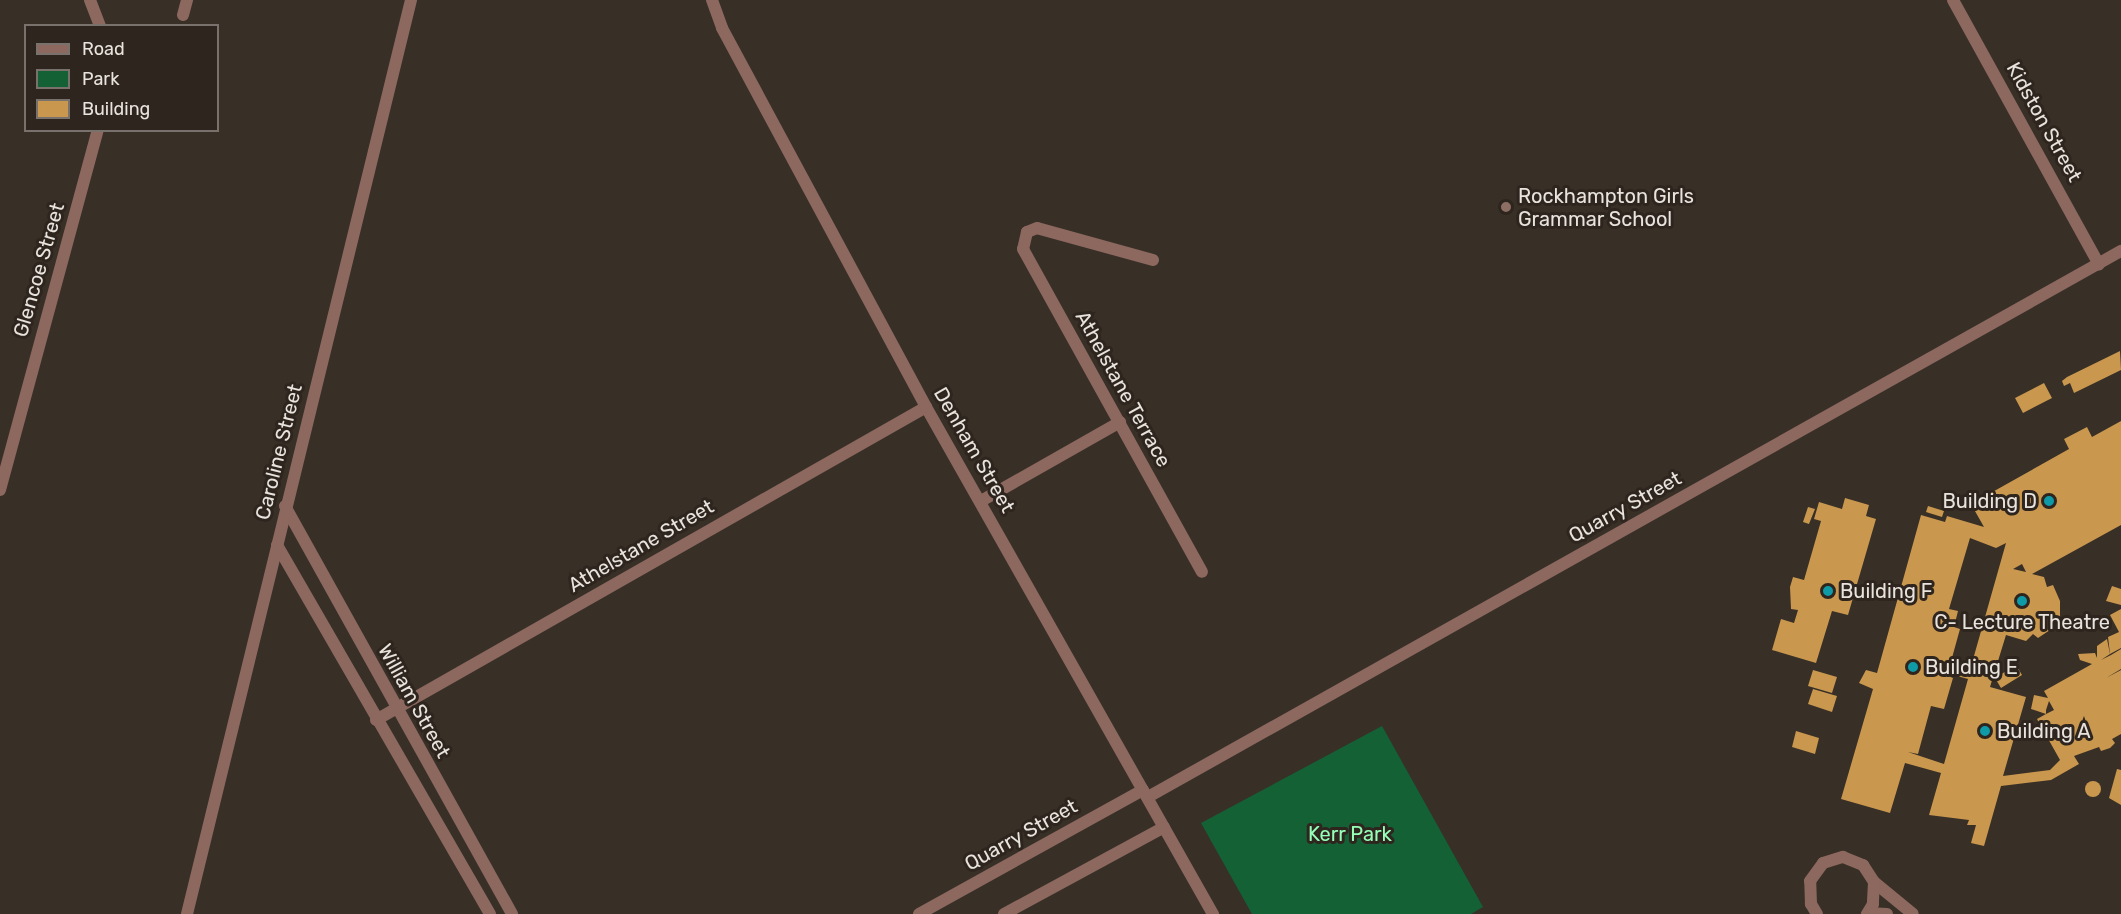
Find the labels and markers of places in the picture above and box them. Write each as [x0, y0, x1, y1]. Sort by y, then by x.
place label: Rockhampton Girls Grammar School [1518, 184, 1694, 231]
marker: Rockhampton Girls Grammar School [1499, 200, 1513, 214]
place label: Building D [1942, 489, 2037, 513]
marker: Building D [2042, 494, 2056, 508]
place label: Building F [1840, 579, 1932, 603]
marker: Building F [1821, 584, 1835, 598]
marker: C- Lecture Theatre [2015, 594, 2029, 608]
place label: C- Lecture Theatre [1934, 610, 2110, 634]
place label: Building E [1925, 655, 2018, 679]
marker: Building E [1906, 660, 1920, 674]
place label: Building A [1997, 719, 2091, 743]
marker: Building A [1978, 724, 1992, 738]

